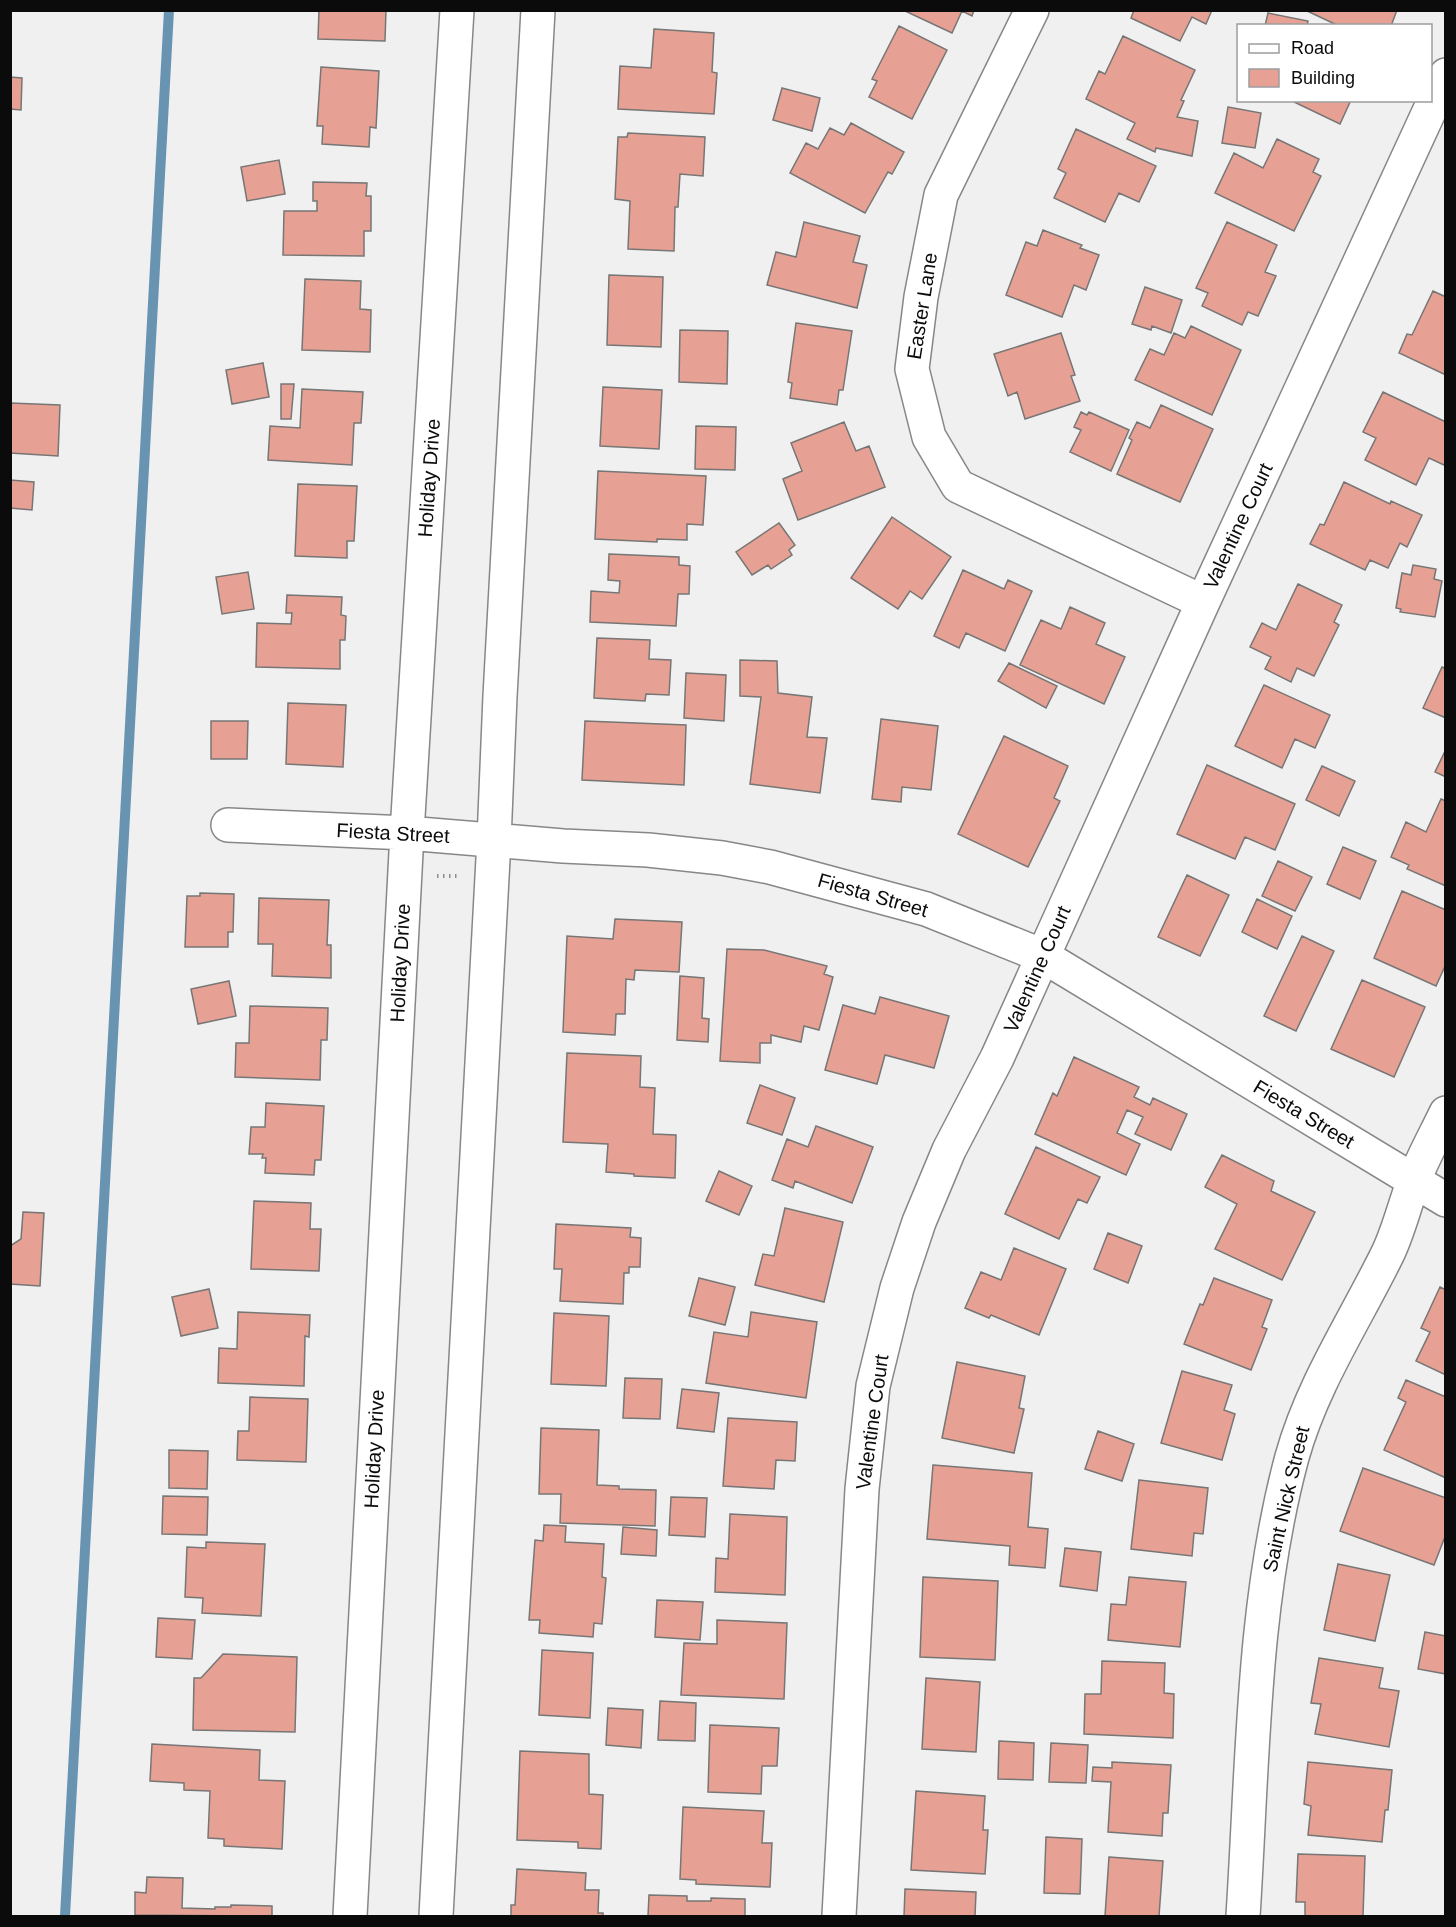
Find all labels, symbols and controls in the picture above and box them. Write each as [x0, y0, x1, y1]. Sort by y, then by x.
legend [1237, 24, 1432, 102]
text: Road [1291, 38, 1334, 58]
text: Building [1291, 68, 1355, 88]
street label: Easter Lane [903, 251, 941, 361]
street label: Holiday Drive [414, 418, 444, 538]
street label: Valentine Court [1199, 459, 1277, 592]
street label: Fiesta Street [336, 819, 451, 847]
street label: Fiesta Street [815, 869, 931, 921]
street label: Valentine Court [999, 902, 1075, 1036]
street label: Holiday Drive [386, 903, 414, 1023]
street label: Fiesta Street [1250, 1075, 1359, 1153]
street label: Valentine Court [852, 1353, 892, 1491]
street label: Holiday Drive [360, 1389, 388, 1509]
street label: Saint Nick Street [1259, 1424, 1314, 1574]

